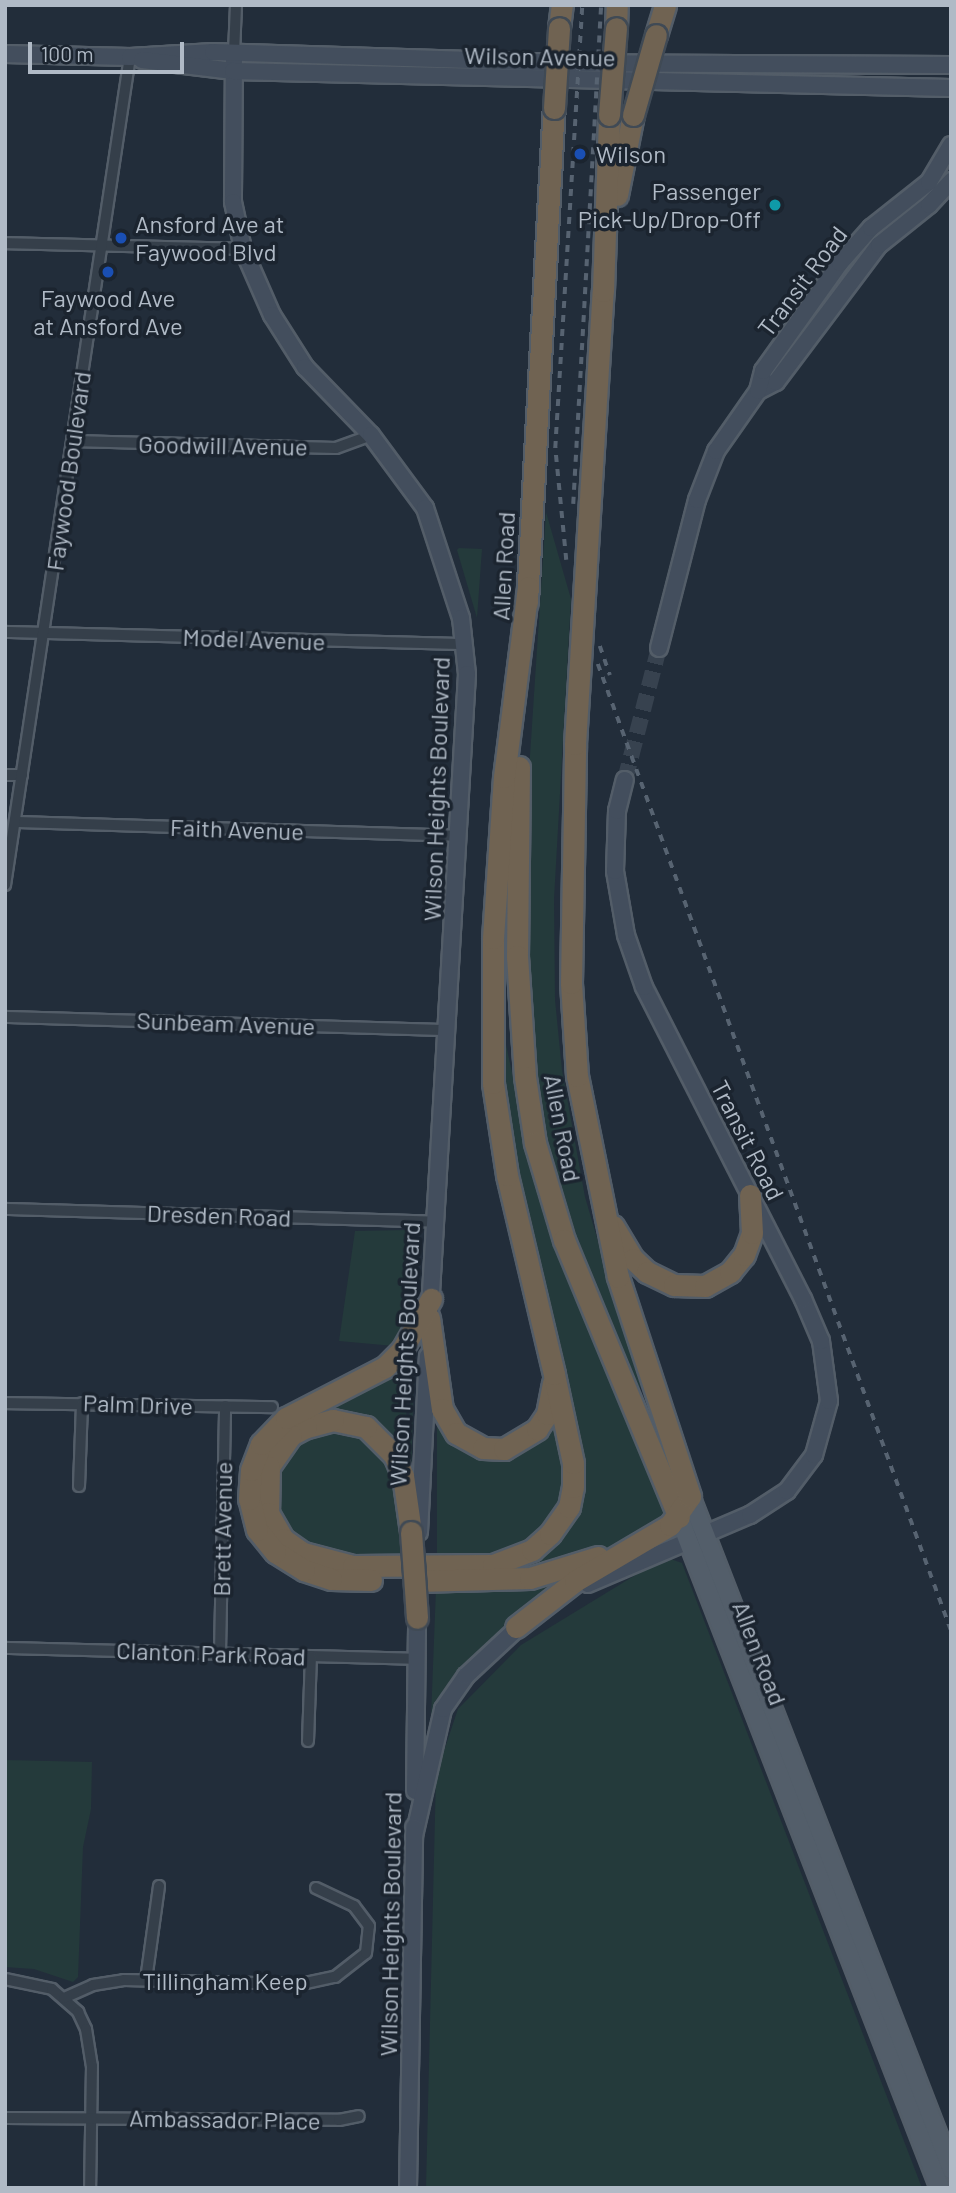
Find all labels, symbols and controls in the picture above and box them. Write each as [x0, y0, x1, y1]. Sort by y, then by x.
scale bar [32, 28, 187, 72]
street label: Wilson Avenue [464, 40, 616, 72]
text: 100 m [41, 41, 94, 66]
place label: Wilson [596, 140, 666, 168]
marker: Wilson [570, 144, 590, 164]
place label: Passenger Pick-Up/Drop-Off [578, 177, 761, 233]
marker: Passenger Pick-Up/Drop-Off [767, 197, 783, 213]
place label: Ansford Ave at Faywood Blvd [135, 210, 284, 266]
street label: Transit Road [751, 220, 853, 342]
marker: Ansford Ave at Faywood Blvd [113, 230, 129, 246]
marker: Faywood Ave at Ansford Ave [100, 264, 116, 280]
place label: Faywood Ave at Ansford Ave [33, 284, 183, 340]
street label: Faywood Boulevard [40, 369, 96, 573]
street label: Goodwill Avenue [138, 429, 308, 461]
street label: Allen Road [486, 511, 520, 621]
street label: Model Avenue [182, 622, 326, 656]
street label: Wilson Heights Boulevard [417, 656, 455, 922]
street label: Faith Avenue [170, 812, 304, 846]
street label: Sunbeam Avenue [136, 1005, 316, 1041]
street label: Allen Road [538, 1072, 588, 1184]
street label: Transit Road [706, 1075, 790, 1205]
street label: Dresden Road [146, 1198, 292, 1232]
street label: Wilson Heights Boulevard [383, 1221, 425, 1487]
street label: Palm Drive [83, 1388, 193, 1420]
street label: Brett Avenue [206, 1461, 238, 1597]
street label: Allen Road [727, 1597, 793, 1709]
street label: Clanton Park Road [116, 1635, 306, 1671]
street label: Wilson Heights Boulevard [373, 1791, 407, 2057]
street label: Tillingham Keep [142, 1967, 308, 1995]
street label: Ambassador Place [129, 2103, 321, 2135]

